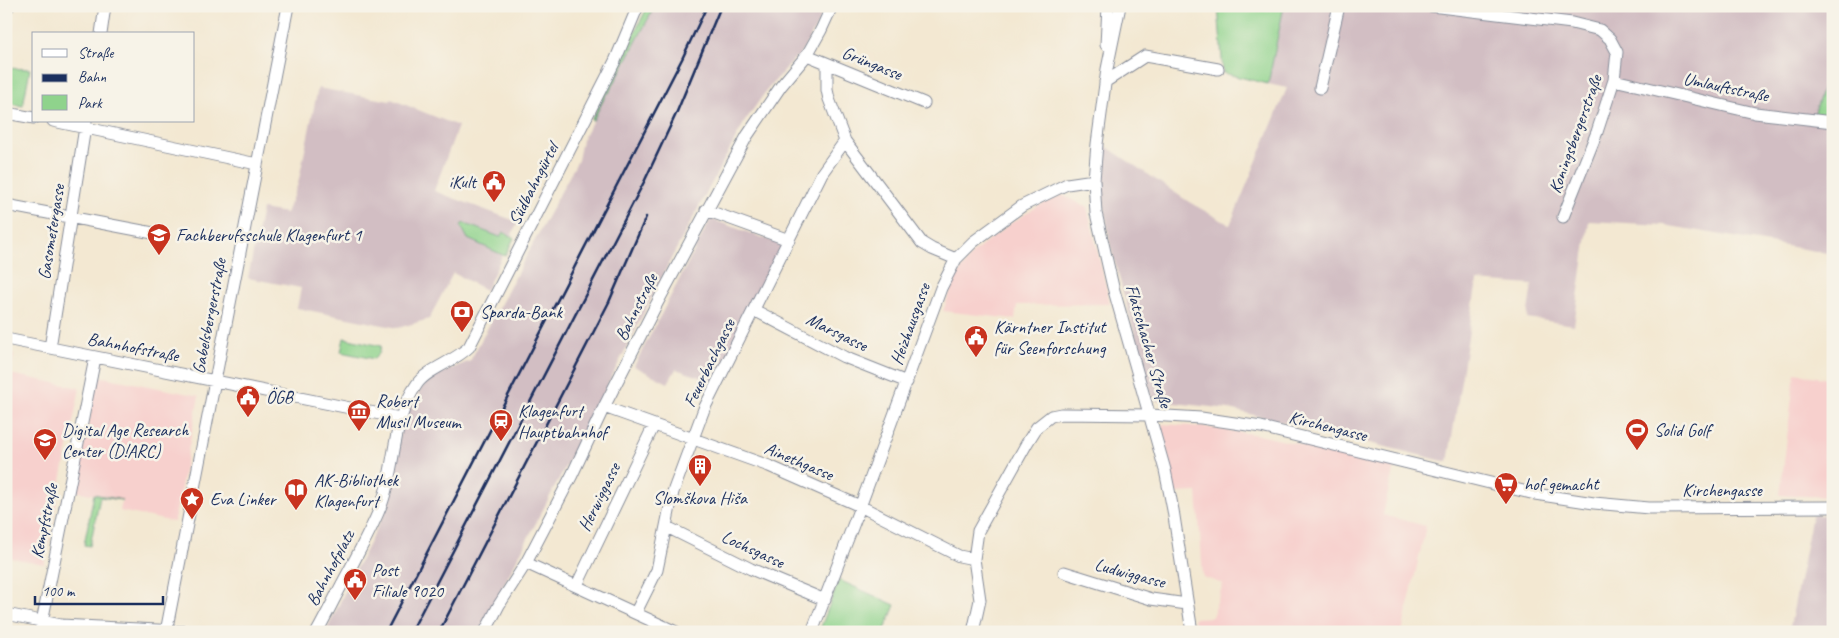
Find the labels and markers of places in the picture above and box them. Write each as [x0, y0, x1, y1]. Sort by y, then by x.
public building icon: iKult [481, 169, 507, 203]
place label: iKult [449, 171, 478, 193]
school or university icon: Fachberufsschule Klagenfurt 1 [146, 222, 172, 256]
place label: Fachberufsschule Klagenfurt 1 [176, 224, 362, 246]
bank icon: Sparda-Bank [449, 299, 475, 333]
place label: Sparda-Bank [480, 301, 563, 323]
place label: Kärntner Institut für Seenforschung [994, 316, 1108, 359]
public building icon: Kärntner Institut für Seenforschung [963, 324, 989, 358]
public building icon: ÖGB [235, 384, 261, 418]
place label: ÖGB [266, 386, 295, 408]
place label: Robert Musil Museum [376, 390, 463, 433]
museum icon: Robert Musil Museum [346, 398, 372, 432]
place label: Klagenfurt Hauptbahnhof [518, 400, 611, 443]
station icon: Klagenfurt Hauptbahnhof [488, 408, 514, 442]
sports icon: Solid Golf [1624, 417, 1650, 451]
place label: Digital Age Research Center (D!ARC) [62, 419, 189, 462]
place label: Solid Golf [1654, 419, 1714, 441]
school or university icon: Digital Age Research Center (D!ARC) [32, 427, 58, 461]
building icon: Slomškova Hiša [687, 453, 713, 487]
place label: AK-Bibliothek Klagenfurt [314, 469, 400, 512]
supermarket icon: hof gemacht [1493, 471, 1519, 505]
place label: hof gemacht [1524, 473, 1600, 495]
library icon: AK-Bibliothek Klagenfurt [283, 477, 309, 511]
place icon: Eva Linker [179, 486, 205, 520]
place label: Slomškova Hiša [653, 487, 748, 509]
place label: Eva Linker [210, 488, 278, 510]
place label: Post Filiale 9020 [372, 559, 445, 602]
public building icon: Post Filiale 9020 [342, 567, 368, 601]

